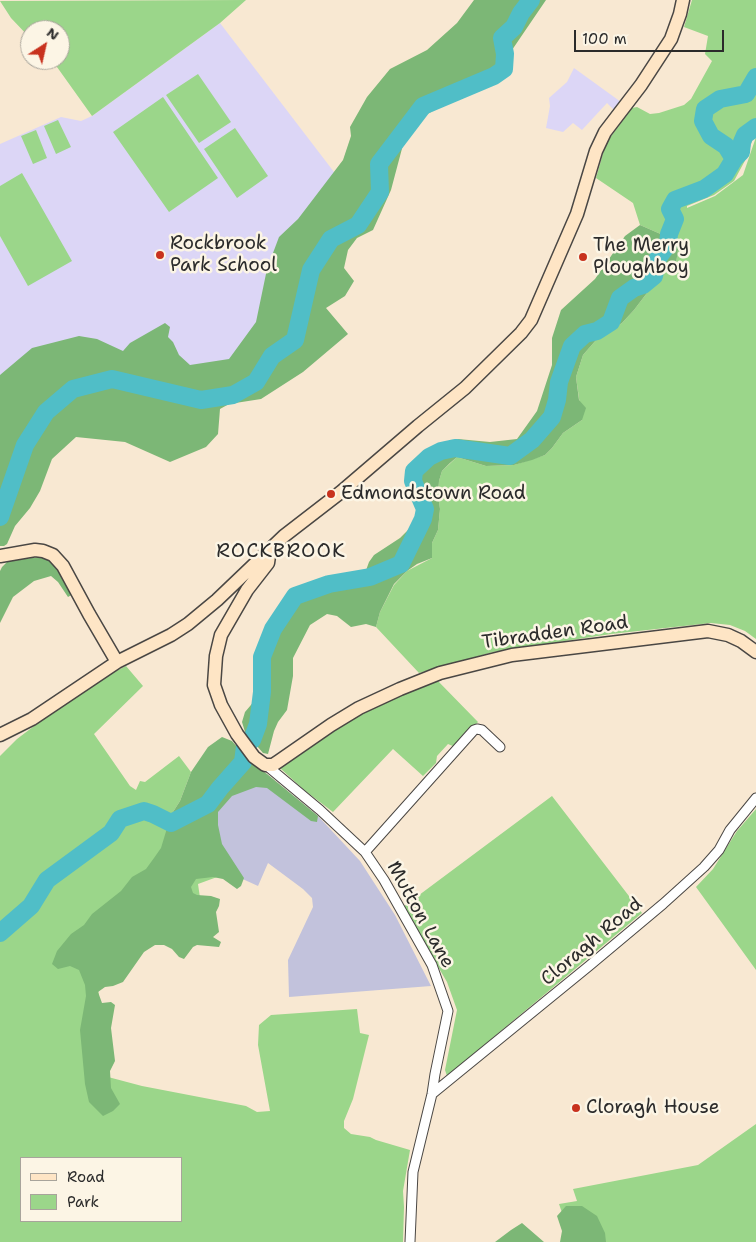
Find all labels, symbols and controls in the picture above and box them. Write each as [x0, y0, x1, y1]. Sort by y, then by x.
north arrow [20, 20, 70, 70]
scale bar [576, 20, 726, 52]
text: N [43, 23, 63, 44]
text: 100 m [582, 29, 627, 49]
place label: Rockbrook Park School [170, 233, 277, 277]
place label: The Merry Ploughboy [593, 235, 689, 279]
marker: Rockbrook Park School [154, 249, 166, 261]
marker: The Merry Ploughboy [577, 251, 589, 263]
place label: Edmondstown Road [341, 483, 526, 505]
marker: Edmondstown Road [325, 488, 337, 500]
district label: ROCKBROOK [215, 540, 347, 564]
street label: Tibradden Road [481, 611, 629, 655]
street label: Mutton Lane [381, 858, 459, 972]
street label: Cloragh Road [537, 893, 647, 991]
place label: Cloragh House [586, 1097, 719, 1119]
marker: Cloragh House [570, 1102, 582, 1114]
legend [20, 1157, 182, 1222]
text: Road [67, 1167, 105, 1187]
text: Park [67, 1192, 99, 1212]

